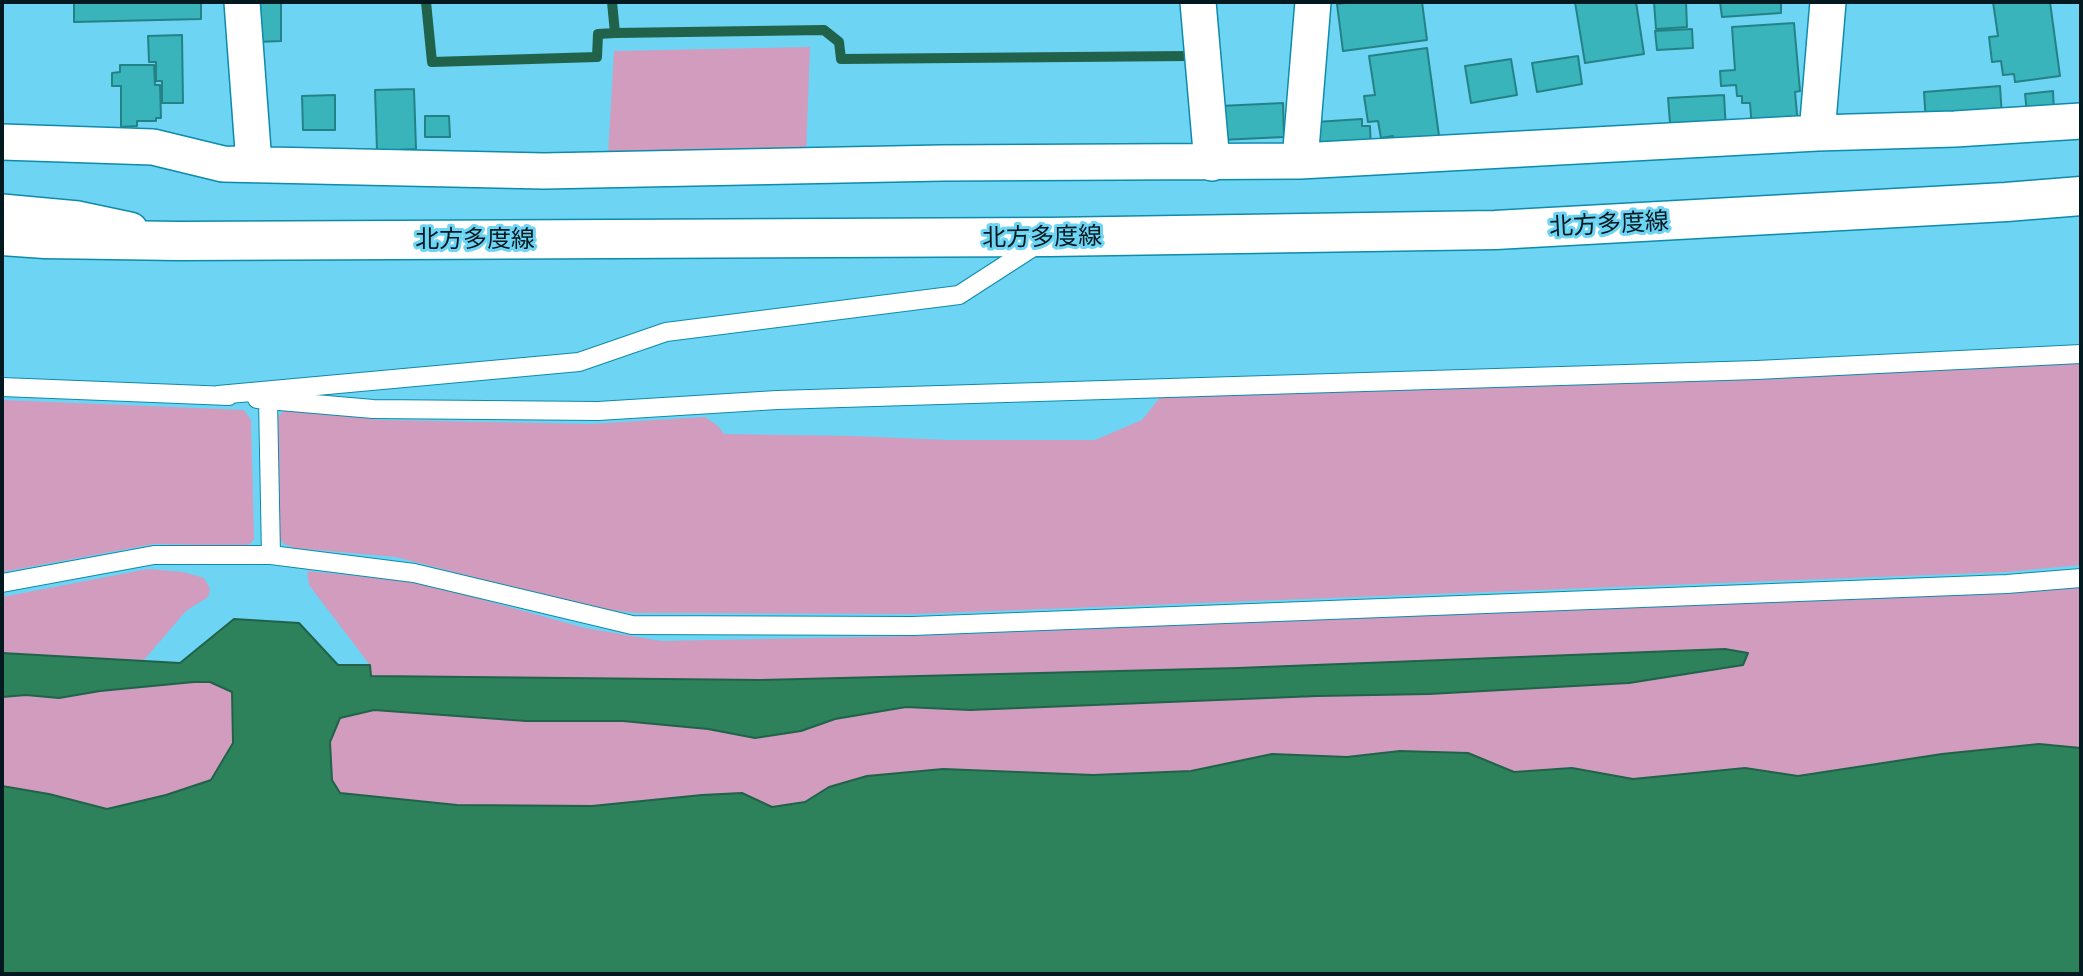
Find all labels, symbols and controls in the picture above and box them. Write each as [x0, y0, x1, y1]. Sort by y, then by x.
street label: 北方多度線 [1548, 206, 1670, 242]
street label: 北方多度線 [982, 222, 1102, 252]
street label: 北方多度線 [415, 225, 535, 253]

